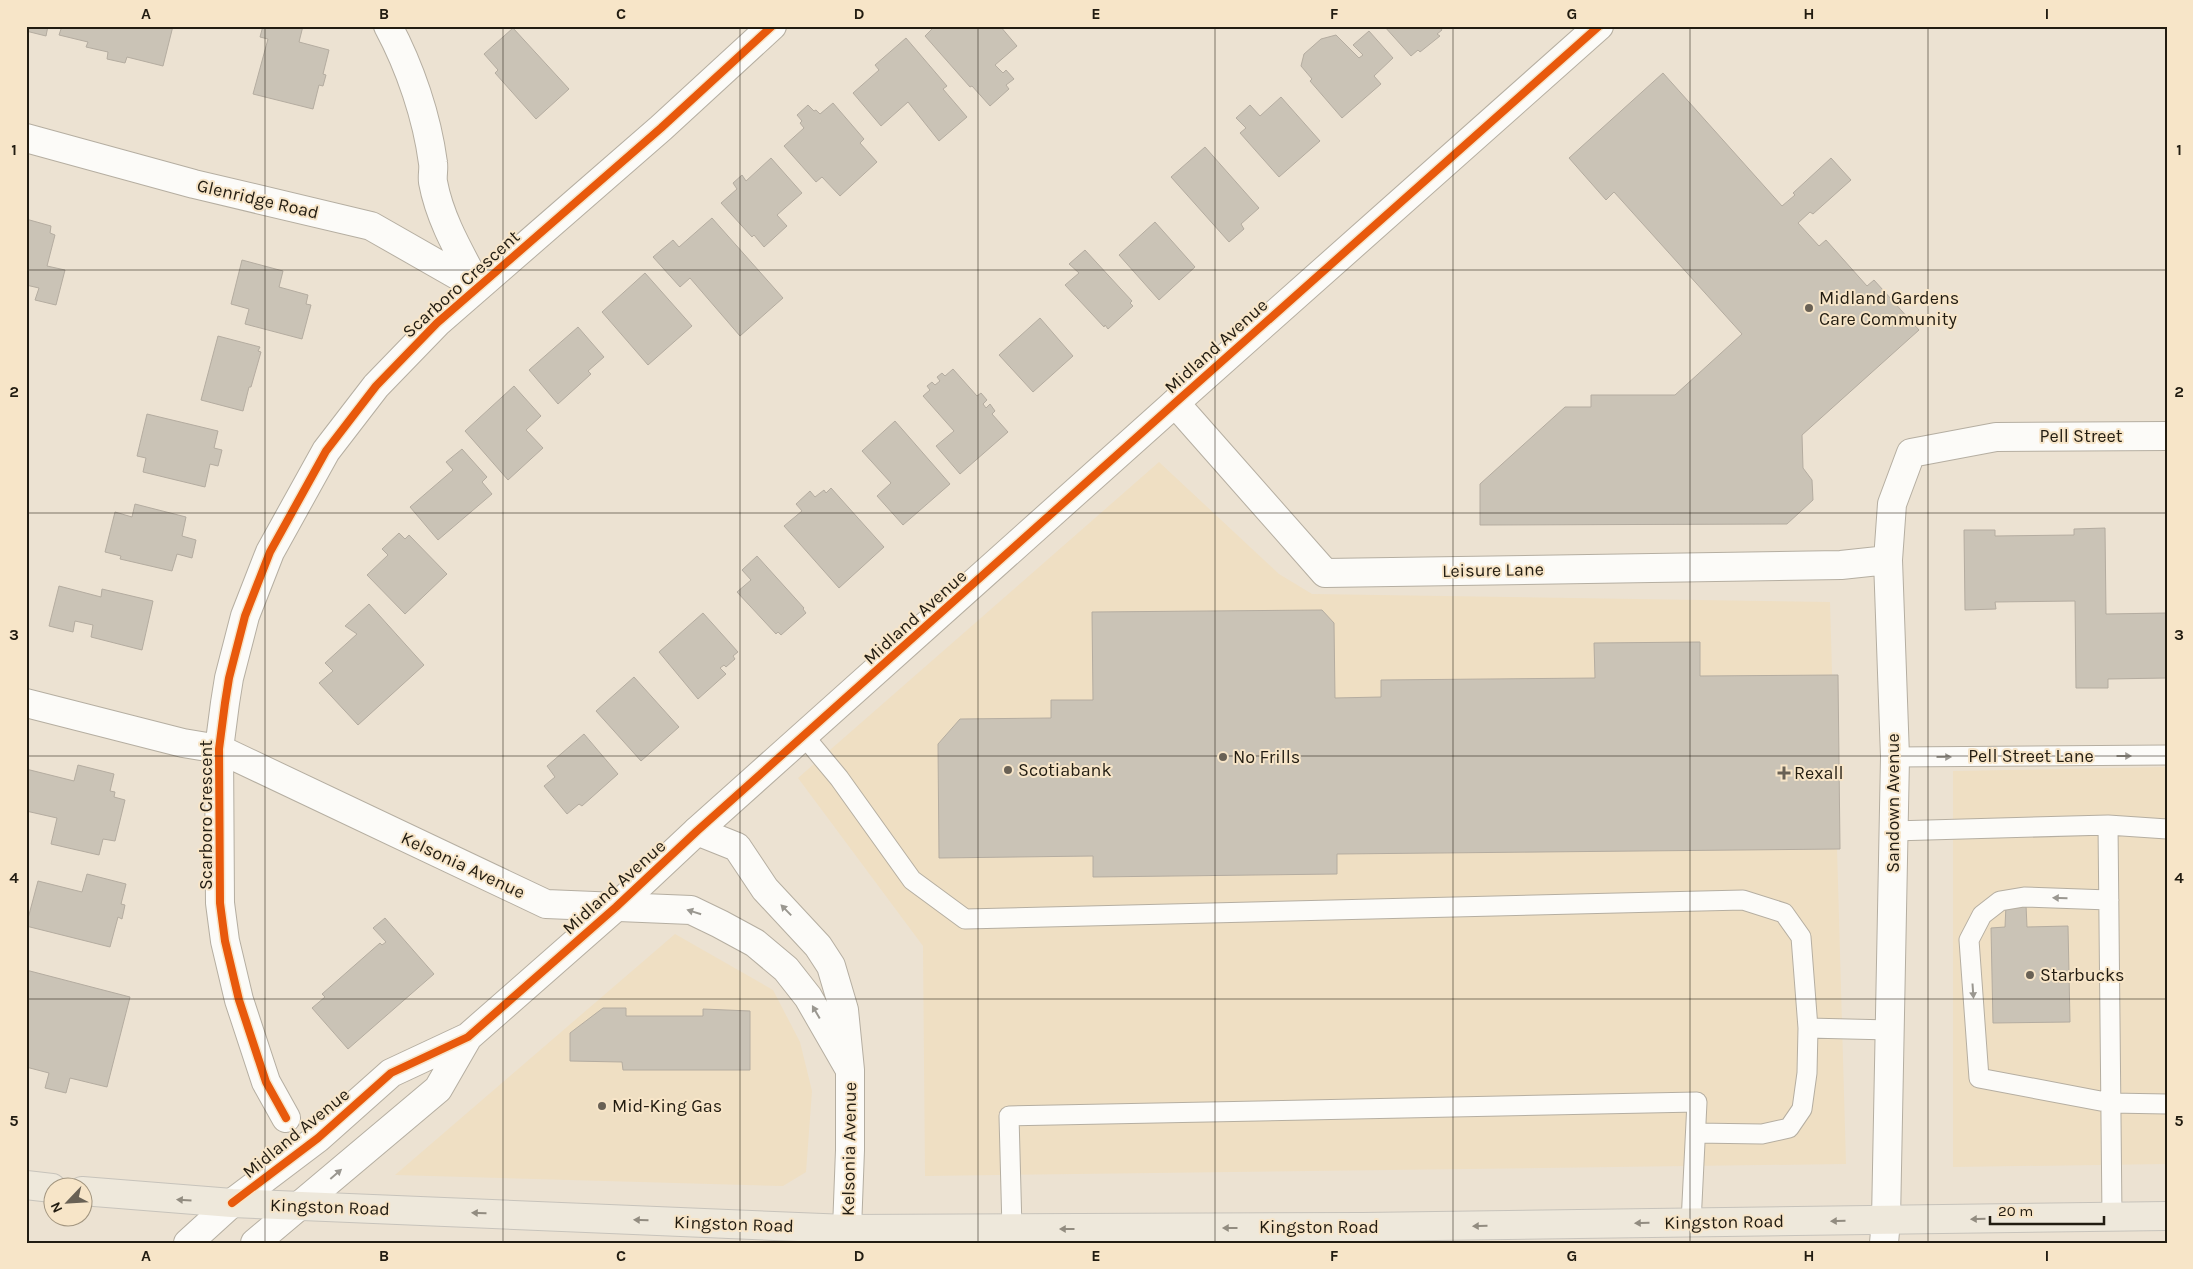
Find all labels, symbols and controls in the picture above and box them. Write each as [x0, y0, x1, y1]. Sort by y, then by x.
text: A [141, 4, 151, 23]
text: B [379, 4, 389, 23]
text: C [616, 4, 626, 23]
text: D [854, 4, 865, 23]
text: E [1091, 4, 1101, 23]
text: F [1330, 4, 1339, 23]
text: G [1567, 4, 1577, 23]
text: H [1803, 4, 1815, 23]
text: I [2045, 4, 2049, 23]
text: 1 [11, 140, 17, 159]
text: 1 [2176, 140, 2182, 159]
street label: Glenridge Road [195, 174, 321, 224]
street label: Scarboro Crescent [398, 225, 524, 342]
place label: Midland Gardens Care Community [1819, 287, 1959, 330]
street label: Midland Avenue [1160, 294, 1272, 398]
marker: Midland Gardens Care Community [1803, 302, 1815, 314]
text: 2 [9, 382, 19, 401]
text: 2 [2174, 382, 2184, 401]
street label: Pell Street [2040, 425, 2123, 447]
street label: Leisure Lane [1442, 558, 1544, 582]
street label: Midland Avenue [859, 565, 971, 669]
text: 3 [9, 625, 19, 644]
text: 3 [2174, 625, 2184, 644]
street label: Sandown Avenue [1882, 733, 1904, 873]
street label: Scarboro Crescent [195, 740, 217, 890]
street label: Pell Street Lane [1968, 745, 2094, 767]
place label: No Frills [1233, 746, 1300, 768]
marker: No Frills [1217, 751, 1229, 763]
one-way arrow [2116, 752, 2132, 760]
one-way arrow [1936, 753, 1952, 761]
place label: Scotiabank [1018, 759, 1112, 781]
place label: Rexall [1794, 762, 1843, 784]
marker: Scotiabank [1002, 764, 1014, 776]
marker: Rexall [1778, 767, 1790, 779]
street label: Kelsonia Avenue [398, 827, 528, 903]
street label: Midland Avenue [558, 835, 670, 939]
text: 4 [9, 868, 19, 887]
text: 4 [2174, 868, 2184, 887]
one-way arrow [2052, 894, 2068, 902]
one-way arrow [780, 905, 792, 917]
one-way arrow [686, 908, 701, 916]
place label: Starbucks [2040, 964, 2125, 986]
marker: Starbucks [2024, 969, 2036, 981]
one-way arrow [1969, 983, 1977, 999]
one-way arrow [812, 1006, 821, 1019]
street label: Kelsonia Avenue [837, 1082, 861, 1216]
street label: Midland Avenue [238, 1083, 354, 1183]
place label: Mid-King Gas [612, 1095, 722, 1117]
marker: Mid-King Gas [596, 1100, 608, 1112]
text: 5 [9, 1111, 19, 1130]
text: 5 [2174, 1111, 2184, 1130]
one-way arrow [330, 1169, 342, 1180]
north arrow [42, 1176, 92, 1226]
street label: Kingston Road [270, 1194, 390, 1220]
scale bar [1990, 1194, 2104, 1226]
one-way arrow [175, 1195, 191, 1203]
text: N [47, 1199, 66, 1215]
text: 20 m [1998, 1202, 2033, 1220]
one-way arrow [471, 1209, 487, 1217]
street label: Kingston Road [1664, 1210, 1784, 1234]
street label: Kingston Road [674, 1211, 794, 1237]
one-way arrow [1970, 1215, 1986, 1223]
one-way arrow [633, 1216, 649, 1224]
street label: Kingston Road [1259, 1216, 1379, 1238]
one-way arrow [1829, 1217, 1845, 1225]
one-way arrow [1634, 1219, 1650, 1227]
one-way arrow [1472, 1222, 1488, 1230]
one-way arrow [1222, 1224, 1238, 1232]
one-way arrow [1059, 1225, 1075, 1233]
text: A [141, 1246, 151, 1265]
text: B [379, 1246, 389, 1265]
text: C [616, 1246, 626, 1265]
text: D [854, 1246, 865, 1265]
text: E [1091, 1246, 1101, 1265]
text: F [1330, 1246, 1339, 1265]
text: G [1567, 1246, 1577, 1265]
text: H [1803, 1246, 1815, 1265]
text: I [2045, 1246, 2049, 1265]

